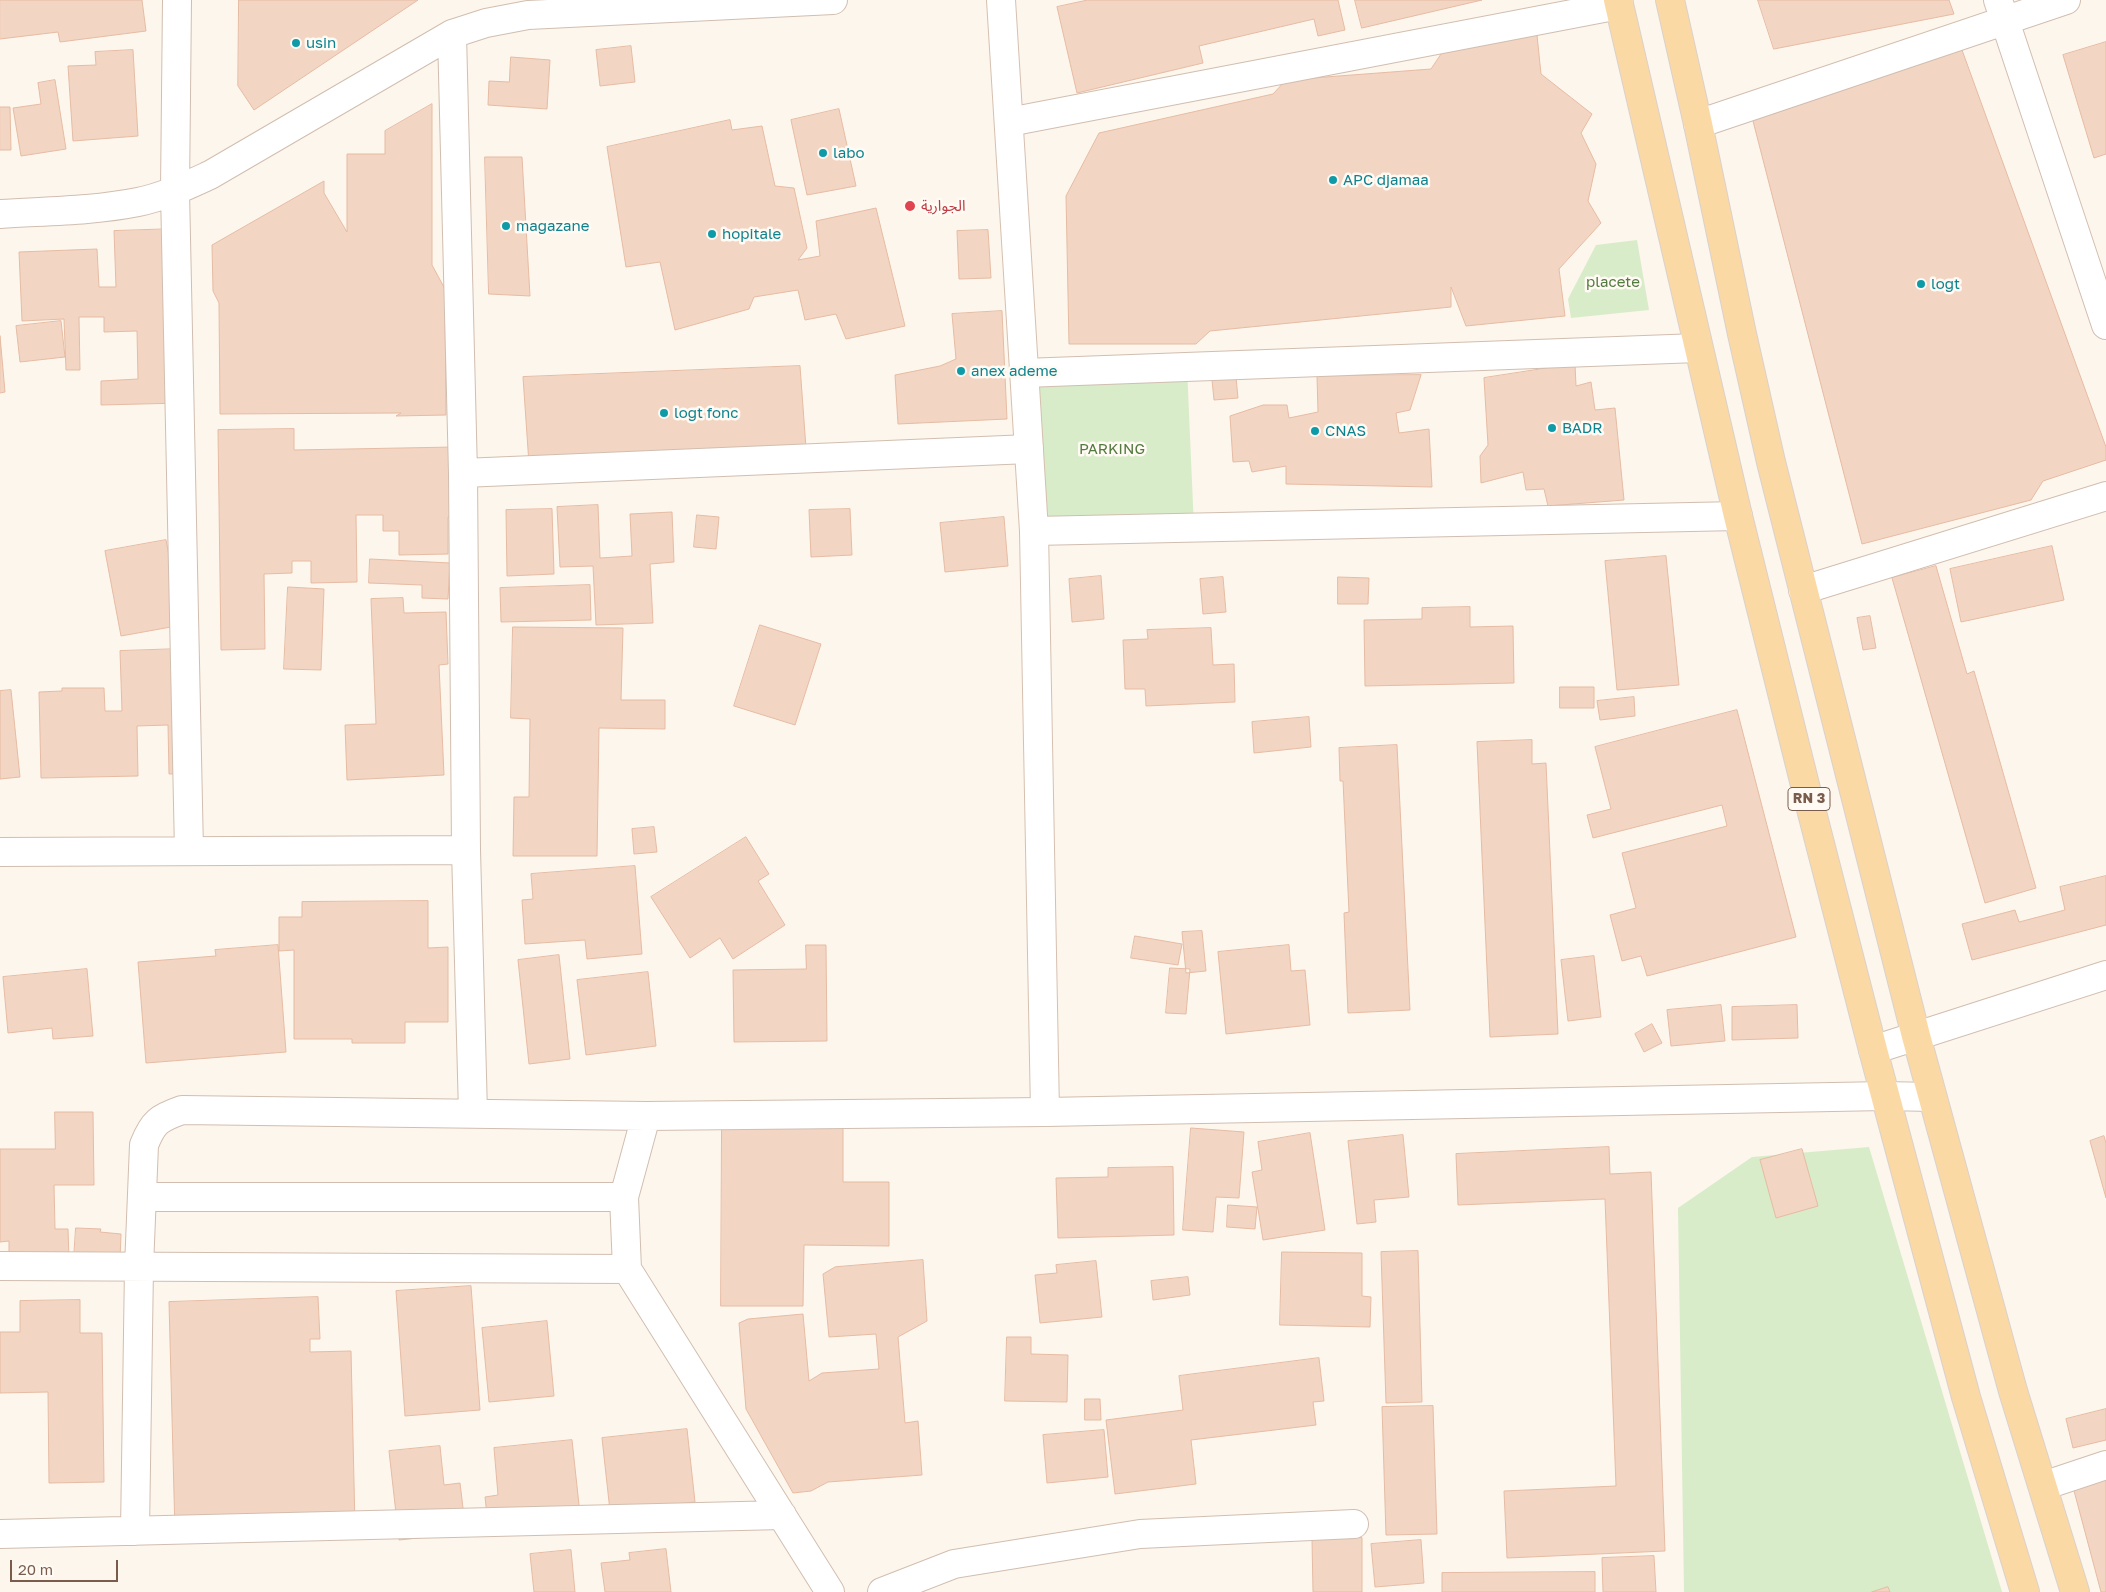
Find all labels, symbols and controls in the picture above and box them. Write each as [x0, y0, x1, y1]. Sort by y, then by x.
place label: usin [306, 34, 336, 52]
marker: usin [290, 37, 302, 49]
place label: labo [833, 144, 864, 162]
marker: labo [817, 147, 829, 159]
place label: APC djamaa [1343, 171, 1429, 189]
marker: APC djamaa [1327, 174, 1339, 186]
place label: الجوارية [921, 197, 966, 215]
marker: الجوارية [903, 199, 917, 213]
place label: magazane [516, 217, 589, 235]
marker: magazane [500, 220, 512, 232]
place label: hopitale [722, 225, 781, 243]
marker: hopitale [706, 228, 718, 240]
park label: placete [1586, 273, 1640, 291]
place label: logt [1931, 275, 1960, 293]
marker: logt [1915, 278, 1927, 290]
place label: anex ademe [971, 362, 1057, 380]
marker: anex ademe [955, 365, 967, 377]
place label: logt fonc [674, 404, 738, 422]
marker: logt fonc [658, 407, 670, 419]
place label: BADR [1562, 419, 1602, 437]
place label: CNAS [1325, 422, 1366, 440]
marker: BADR [1546, 422, 1558, 434]
marker: CNAS [1309, 425, 1321, 437]
park label: PARKING [1079, 440, 1145, 458]
road number: RN 3 [1788, 788, 1830, 811]
scale bar [12, 1550, 120, 1582]
text: 20 m [18, 1560, 53, 1578]

